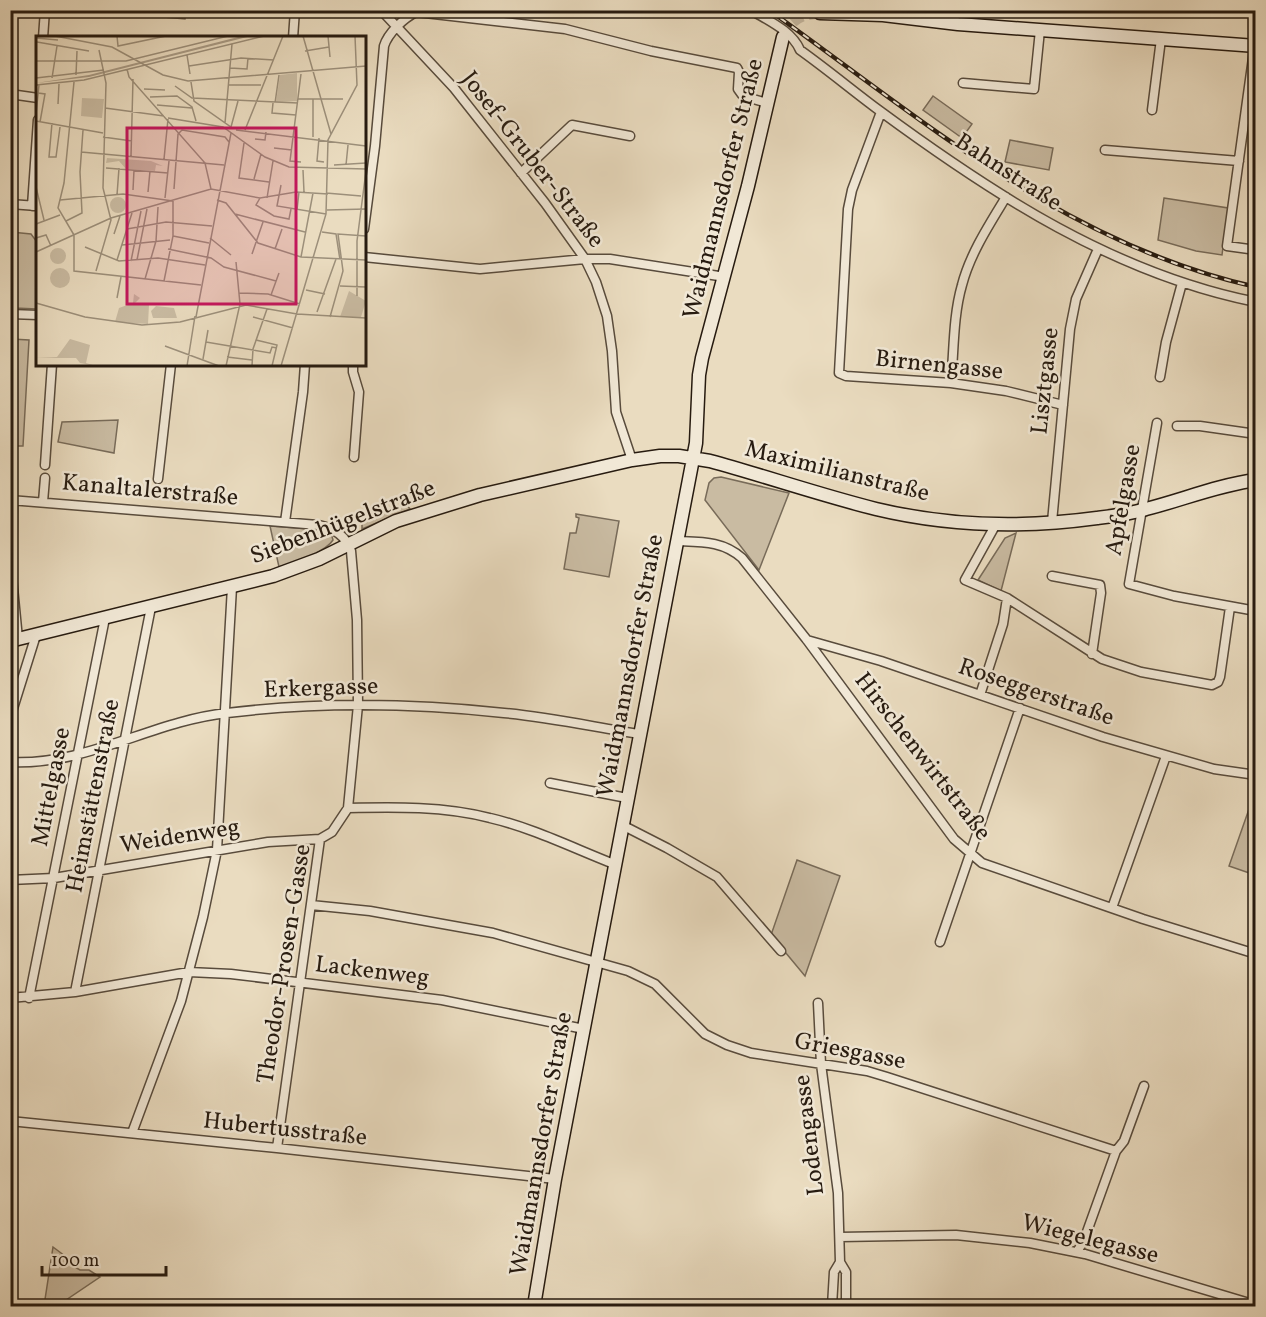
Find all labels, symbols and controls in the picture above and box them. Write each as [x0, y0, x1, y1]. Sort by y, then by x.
inset map [36, 36, 366, 366]
street label: Waidmannsdorfer Straße [675, 55, 773, 323]
street label: Josef-Gruber-Straße [452, 64, 612, 256]
street label: Bahnstraße [948, 126, 1068, 220]
street label: Lisztgasse [1023, 326, 1069, 436]
street label: Birnengasse [873, 342, 1005, 390]
street label: Maximilianstraße [741, 433, 933, 511]
street label: Apfelgasse [1097, 442, 1151, 558]
street label: Kanaltalerstraße [60, 466, 240, 516]
street label: Siebenhügelstraße [246, 472, 440, 574]
street label: Waidmannsdorfer Straße [589, 531, 673, 801]
street label: Roseggerstraße [954, 650, 1118, 736]
street label: Hirschenwirtstraße [845, 666, 999, 848]
street label: Erkergasse [263, 670, 379, 708]
street label: Heimstättenstraße [59, 696, 129, 896]
street label: Mittelgasse [24, 725, 80, 849]
street label: Weidenweg [118, 811, 242, 863]
street label: Theodor-Prosen-Gasse [249, 842, 321, 1086]
street label: Lackenweg [313, 948, 431, 996]
street label: Waidmannsdorfer Straße [502, 1009, 582, 1279]
street label: Griesgasse [791, 1025, 909, 1079]
street label: Lodengasse [786, 1073, 834, 1197]
street label: Hubertusstraße [201, 1104, 369, 1156]
street label: Wiegelegasse [1018, 1207, 1162, 1273]
scale bar [42, 1239, 166, 1277]
text: 100 m [51, 1249, 100, 1274]

